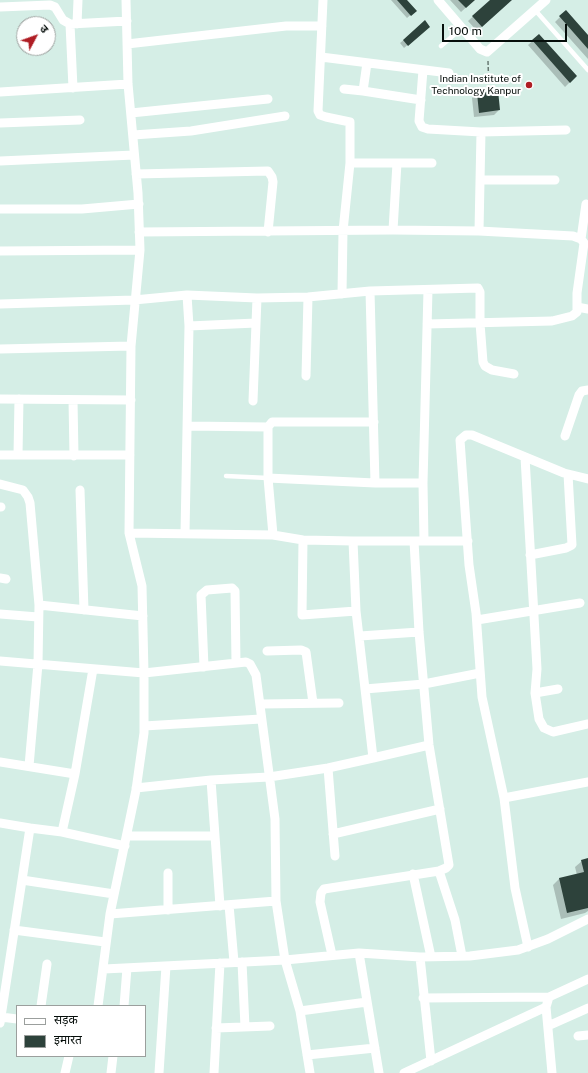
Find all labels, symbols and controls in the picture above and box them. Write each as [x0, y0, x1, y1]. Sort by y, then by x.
north arrow [16, 16, 56, 56]
scale bar [444, 16, 569, 42]
text: उ [38, 22, 51, 35]
text: 100 m [449, 24, 482, 38]
place label: Indian Institute of Technology Kanpur [431, 73, 521, 96]
marker: Indian Institute of Technology Kanpur [524, 80, 534, 90]
legend [16, 1005, 146, 1057]
text: सड़क [54, 1013, 78, 1027]
text: इमारत [54, 1033, 82, 1047]

